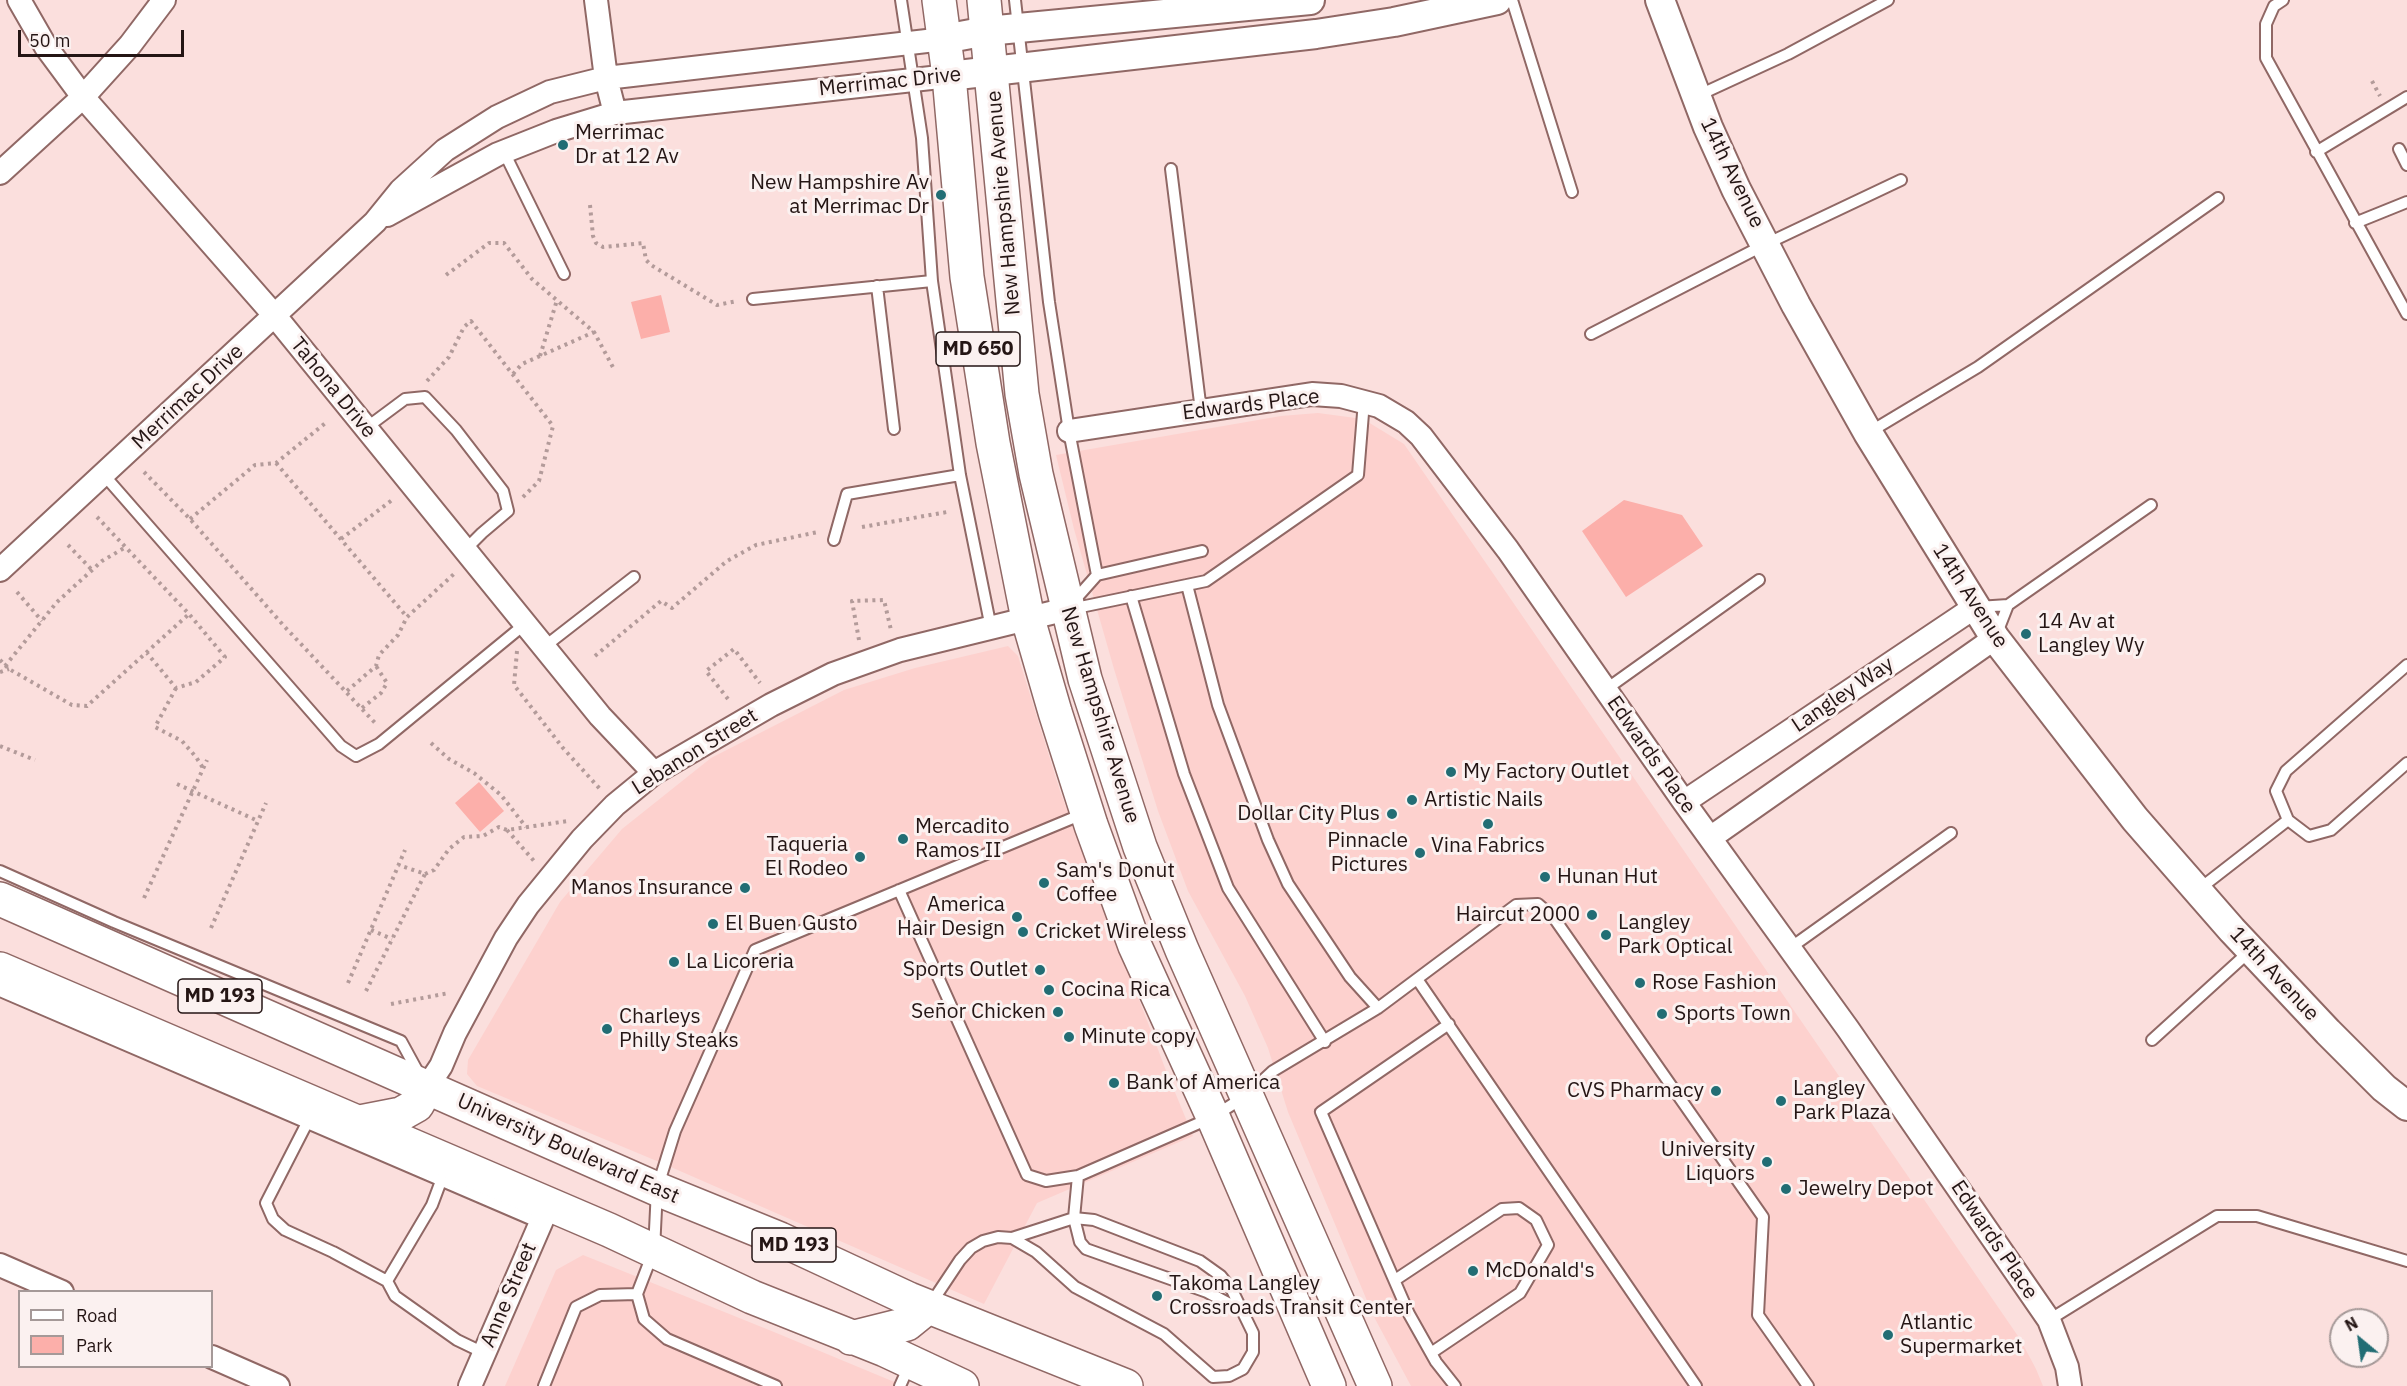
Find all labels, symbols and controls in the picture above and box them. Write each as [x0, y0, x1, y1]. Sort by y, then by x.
scale bar [21, 18, 188, 56]
text: 50 m [29, 29, 71, 52]
street label: Merrimac Drive [818, 62, 962, 102]
street label: New Hampshire Avenue [982, 90, 1026, 316]
street label: 14th Avenue [1694, 114, 1770, 232]
place label: Merrimac Dr at 12 Av [575, 120, 679, 170]
marker: Merrimac Dr at 12 Av [556, 138, 570, 152]
place label: New Hampshire Av at Merrimac Dr [750, 170, 929, 220]
marker: New Hampshire Av at Merrimac Dr [934, 188, 948, 202]
road number: MD 650 [936, 332, 1020, 366]
street label: Tahona Drive [285, 333, 381, 443]
street label: Merrimac Drive [127, 339, 249, 455]
street label: Edwards Place [1181, 384, 1321, 426]
street label: 14th Avenue [1927, 539, 2013, 653]
street label: New Hampshire Avenue [1055, 603, 1145, 827]
place label: 14 Av at Langley Wy [2038, 609, 2144, 659]
marker: 14 Av at Langley Wy [2019, 627, 2033, 641]
street label: Langley Way [1787, 652, 1899, 738]
street label: Edwards Place [1601, 691, 1701, 819]
street label: Lebanon Street [628, 703, 762, 801]
place label: My Factory Outlet [1463, 759, 1629, 785]
marker: My Factory Outlet [1444, 765, 1458, 779]
place label: Artistic Nails [1424, 787, 1543, 813]
marker: Artistic Nails [1405, 793, 1419, 807]
place label: Dollar City Plus [1237, 801, 1380, 827]
marker: Dollar City Plus [1385, 807, 1399, 821]
place label: Mercadito Ramos II [915, 814, 1009, 864]
marker: Vina Fabrics [1481, 817, 1495, 831]
place label: Pinnacle Pictures [1327, 828, 1408, 878]
place label: Taqueria El Rodeo [765, 832, 848, 882]
marker: Mercadito Ramos II [896, 832, 910, 846]
place label: Vina Fabrics [1431, 833, 1545, 859]
marker: Pinnacle Pictures [1413, 846, 1427, 860]
marker: Taqueria El Rodeo [853, 850, 867, 864]
place label: Sam's Donut Coffee [1056, 858, 1175, 908]
place label: Hunan Hut [1557, 864, 1658, 890]
marker: Hunan Hut [1538, 870, 1552, 884]
place label: Manos Insurance [571, 875, 733, 901]
marker: Sam's Donut Coffee [1037, 876, 1051, 890]
marker: Manos Insurance [738, 881, 752, 895]
place label: America Hair Design [897, 892, 1005, 942]
place label: Haircut 2000 [1456, 902, 1580, 928]
marker: Haircut 2000 [1585, 908, 1599, 922]
marker: America Hair Design [1010, 910, 1024, 924]
place label: Langley Park Optical [1618, 910, 1732, 960]
place label: El Buen Gusto [725, 911, 858, 937]
marker: El Buen Gusto [706, 917, 720, 931]
place label: Cricket Wireless [1035, 919, 1187, 945]
street label: 14th Avenue [2224, 922, 2324, 1026]
marker: Cricket Wireless [1016, 925, 1030, 939]
marker: Langley Park Optical [1599, 928, 1613, 942]
place label: La Licoreria [686, 949, 794, 975]
marker: La Licoreria [667, 955, 681, 969]
place label: Sports Outlet [903, 957, 1028, 983]
marker: Sports Outlet [1033, 963, 1047, 977]
place label: Rose Fashion [1652, 970, 1777, 996]
marker: Rose Fashion [1633, 976, 1647, 990]
place label: Cocina Rica [1061, 977, 1170, 1003]
road number: MD 193 [178, 979, 262, 1013]
marker: Cocina Rica [1042, 983, 1056, 997]
place label: Señor Chicken [911, 999, 1046, 1025]
place label: Sports Town [1674, 1001, 1791, 1027]
place label: Charleys Philly Steaks [619, 1004, 739, 1054]
marker: Señor Chicken [1051, 1005, 1065, 1019]
marker: Sports Town [1655, 1007, 1669, 1021]
marker: Charleys Philly Steaks [600, 1022, 614, 1036]
place label: Minute copy [1081, 1024, 1196, 1050]
marker: Minute copy [1062, 1030, 1076, 1044]
place label: Bank of America [1126, 1070, 1280, 1096]
marker: Bank of America [1107, 1076, 1121, 1090]
place label: Langley Park Plaza [1793, 1076, 1891, 1126]
place label: CVS Pharmacy [1567, 1078, 1704, 1104]
marker: CVS Pharmacy [1709, 1084, 1723, 1098]
street label: University Boulevard East [453, 1089, 683, 1209]
marker: Langley Park Plaza [1774, 1094, 1788, 1108]
place label: University Liquors [1661, 1137, 1755, 1187]
marker: University Liquors [1760, 1155, 1774, 1169]
place label: Jewelry Depot [1798, 1176, 1934, 1202]
street label: Edwards Place [1945, 1176, 2043, 1304]
marker: Jewelry Depot [1779, 1182, 1793, 1196]
road number: MD 193 [752, 1228, 836, 1262]
street label: Anne Street [476, 1239, 542, 1351]
place label: McDonald's [1485, 1258, 1595, 1284]
marker: McDonald's [1466, 1264, 1480, 1278]
place label: Takoma Langley Crossroads Transit Center [1169, 1271, 1412, 1321]
marker: Takoma Langley Crossroads Transit Center [1150, 1289, 1164, 1303]
legend [18, 1290, 213, 1368]
text: Road [76, 1304, 117, 1327]
north arrow [2329, 1308, 2389, 1368]
place label: Atlantic Supermarket [1900, 1310, 2022, 1360]
text: N [2341, 1312, 2361, 1336]
marker: Atlantic Supermarket [1881, 1328, 1895, 1342]
text: Park [76, 1334, 112, 1357]

